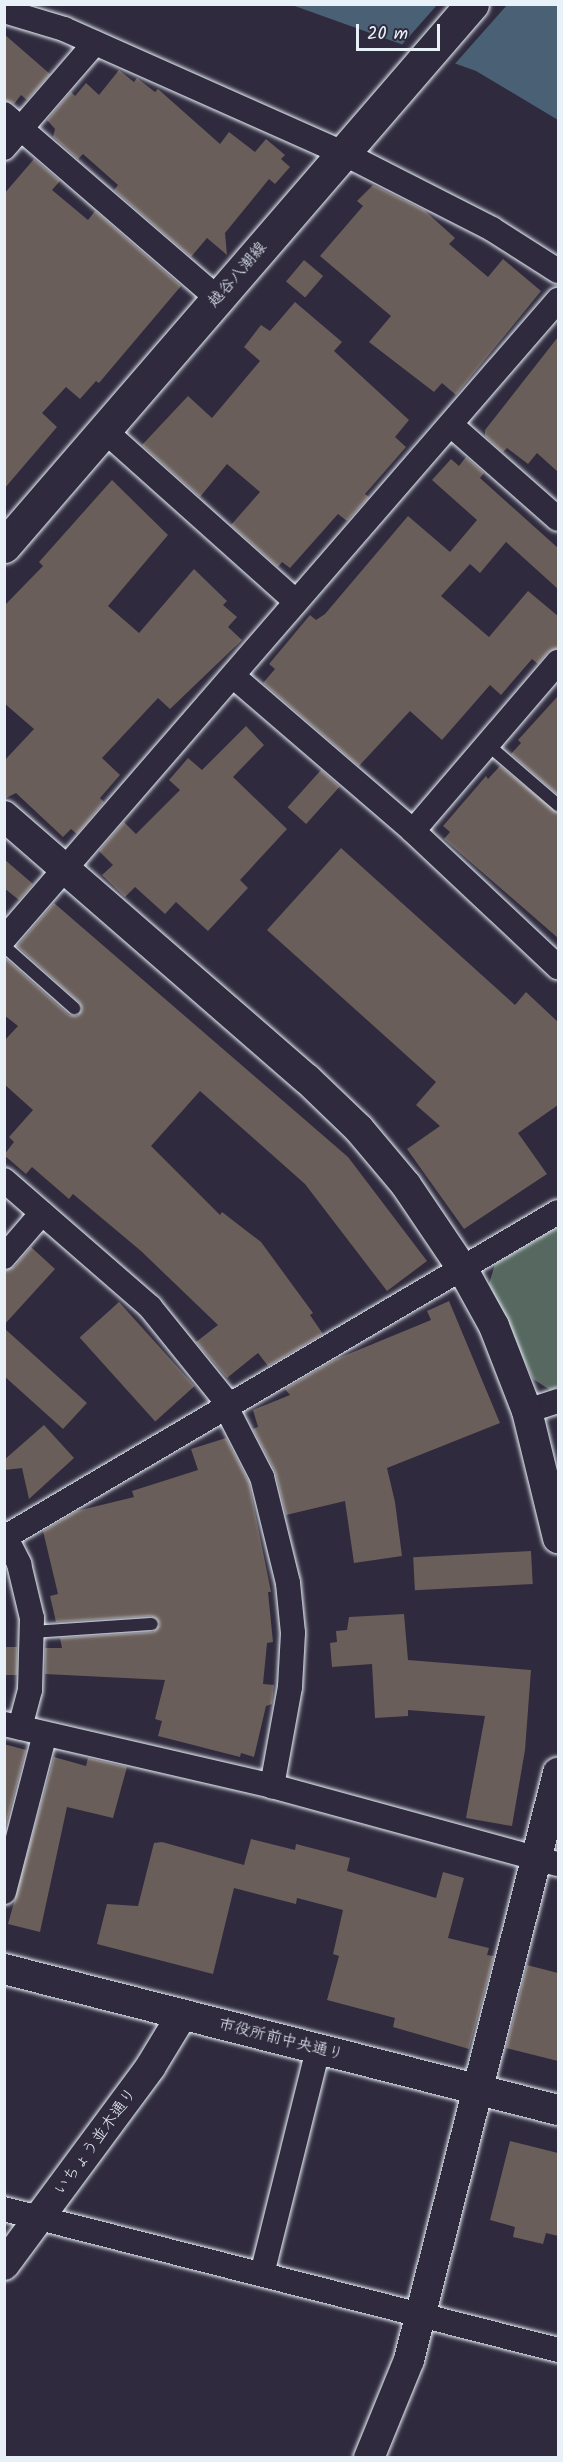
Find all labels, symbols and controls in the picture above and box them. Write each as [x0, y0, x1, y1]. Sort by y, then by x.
scale bar [359, 12, 443, 50]
text: 20 m [367, 20, 408, 49]
street label: 越谷八潮線 [205, 239, 271, 311]
street label: 市役所前中央通り [217, 2015, 345, 2065]
street label: いちょう並木通り [51, 2085, 141, 2199]

